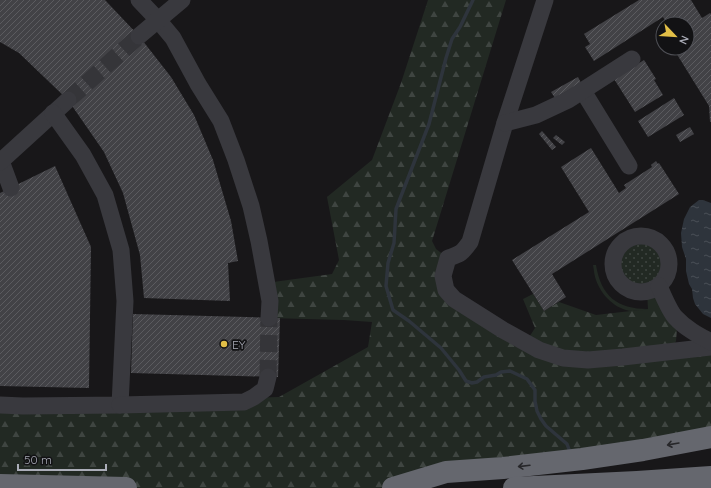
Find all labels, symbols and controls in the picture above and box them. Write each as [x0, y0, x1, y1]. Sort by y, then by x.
north arrow [655, 16, 695, 56]
text: N [676, 34, 692, 47]
place label: EY [232, 337, 246, 352]
marker: EY [219, 339, 229, 349]
one-way arrow [667, 440, 680, 448]
scale bar [18, 446, 106, 472]
text: 50 m [24, 452, 52, 467]
one-way arrow [518, 462, 531, 470]

